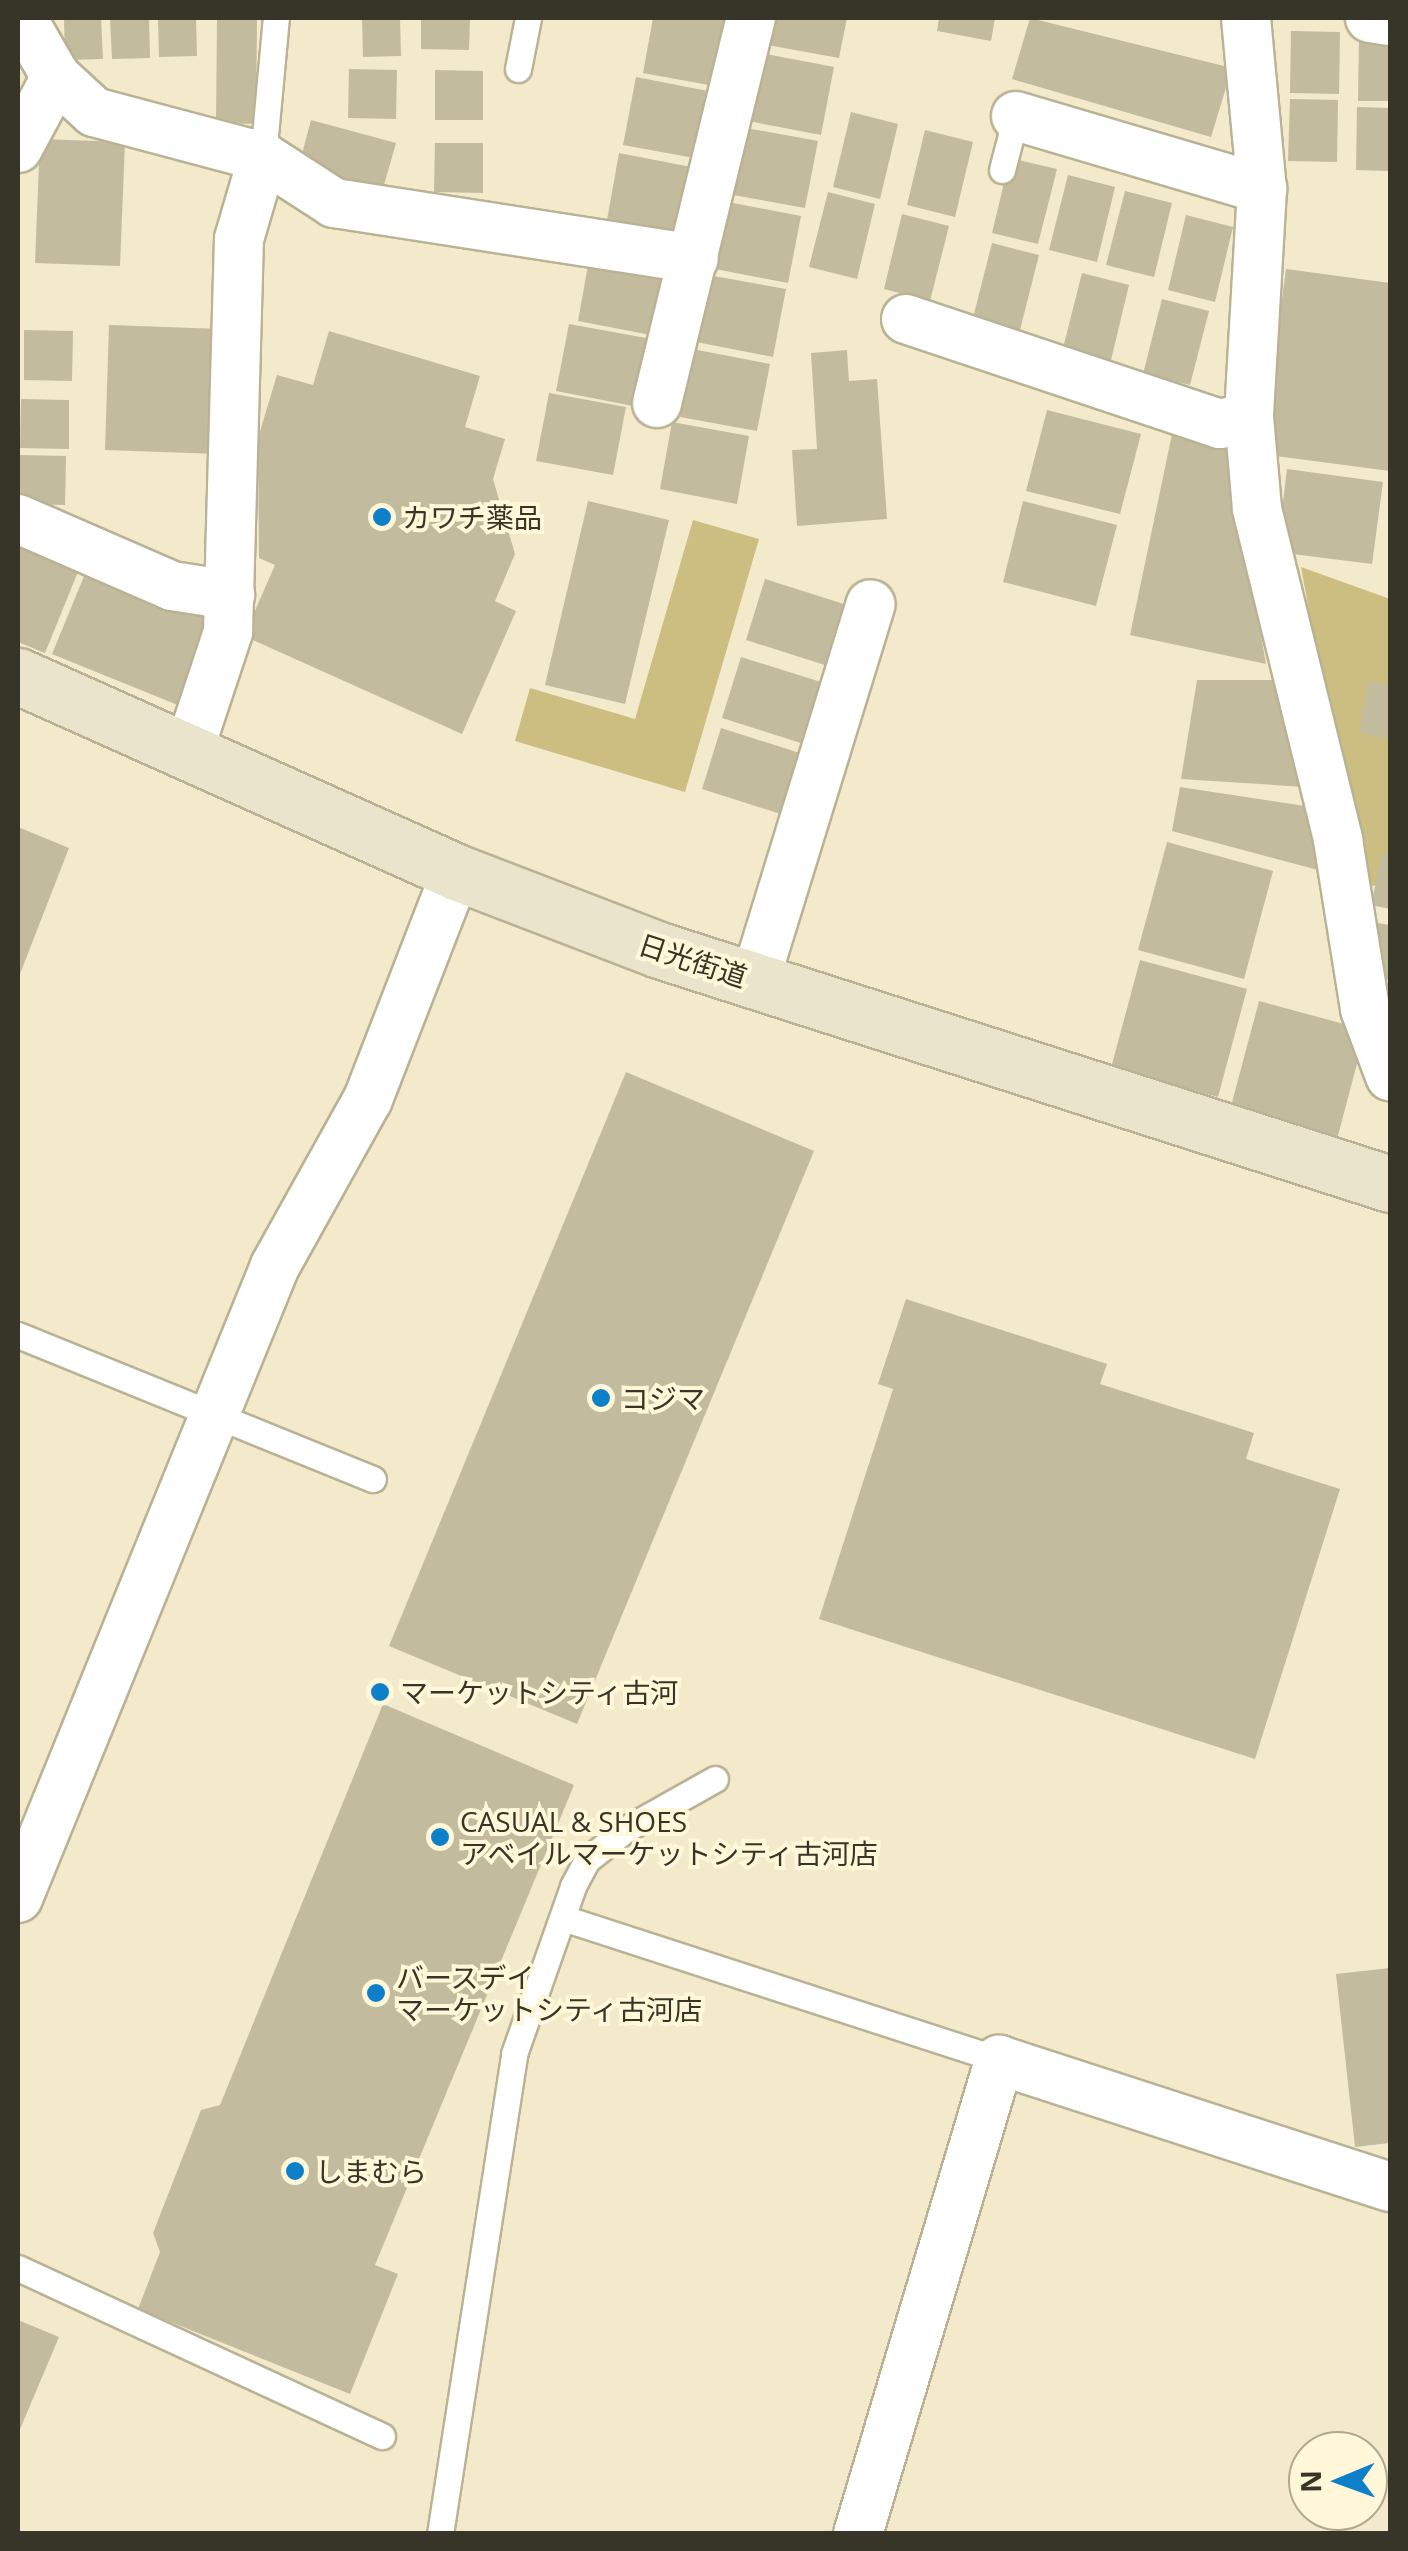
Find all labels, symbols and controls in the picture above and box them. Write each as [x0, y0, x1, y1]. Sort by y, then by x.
place label: カワチ薬品 [402, 500, 542, 534]
marker: カワチ薬品 [371, 506, 393, 528]
street label: 日光街道 [635, 927, 751, 993]
place label: コジマ [621, 1381, 705, 1415]
marker: コジマ [590, 1387, 612, 1409]
place label: マーケットシティ古河 [400, 1675, 680, 1709]
marker: マーケットシティ古河 [369, 1681, 391, 1703]
place label: CASUAL & SHOES アベイルマーケットシティ古河店 [460, 1804, 880, 1870]
marker: CASUAL & SHOES アベイルマーケットシティ古河店 [429, 1826, 451, 1848]
place label: バースデイ マーケットシティ古河店 [396, 1960, 704, 2026]
marker: バースデイ マーケットシティ古河店 [365, 1982, 387, 2004]
place label: しまむら [315, 2154, 427, 2188]
marker: しまむら [284, 2160, 306, 2182]
north arrow [1288, 2431, 1388, 2531]
text: N [1291, 2470, 1329, 2493]

